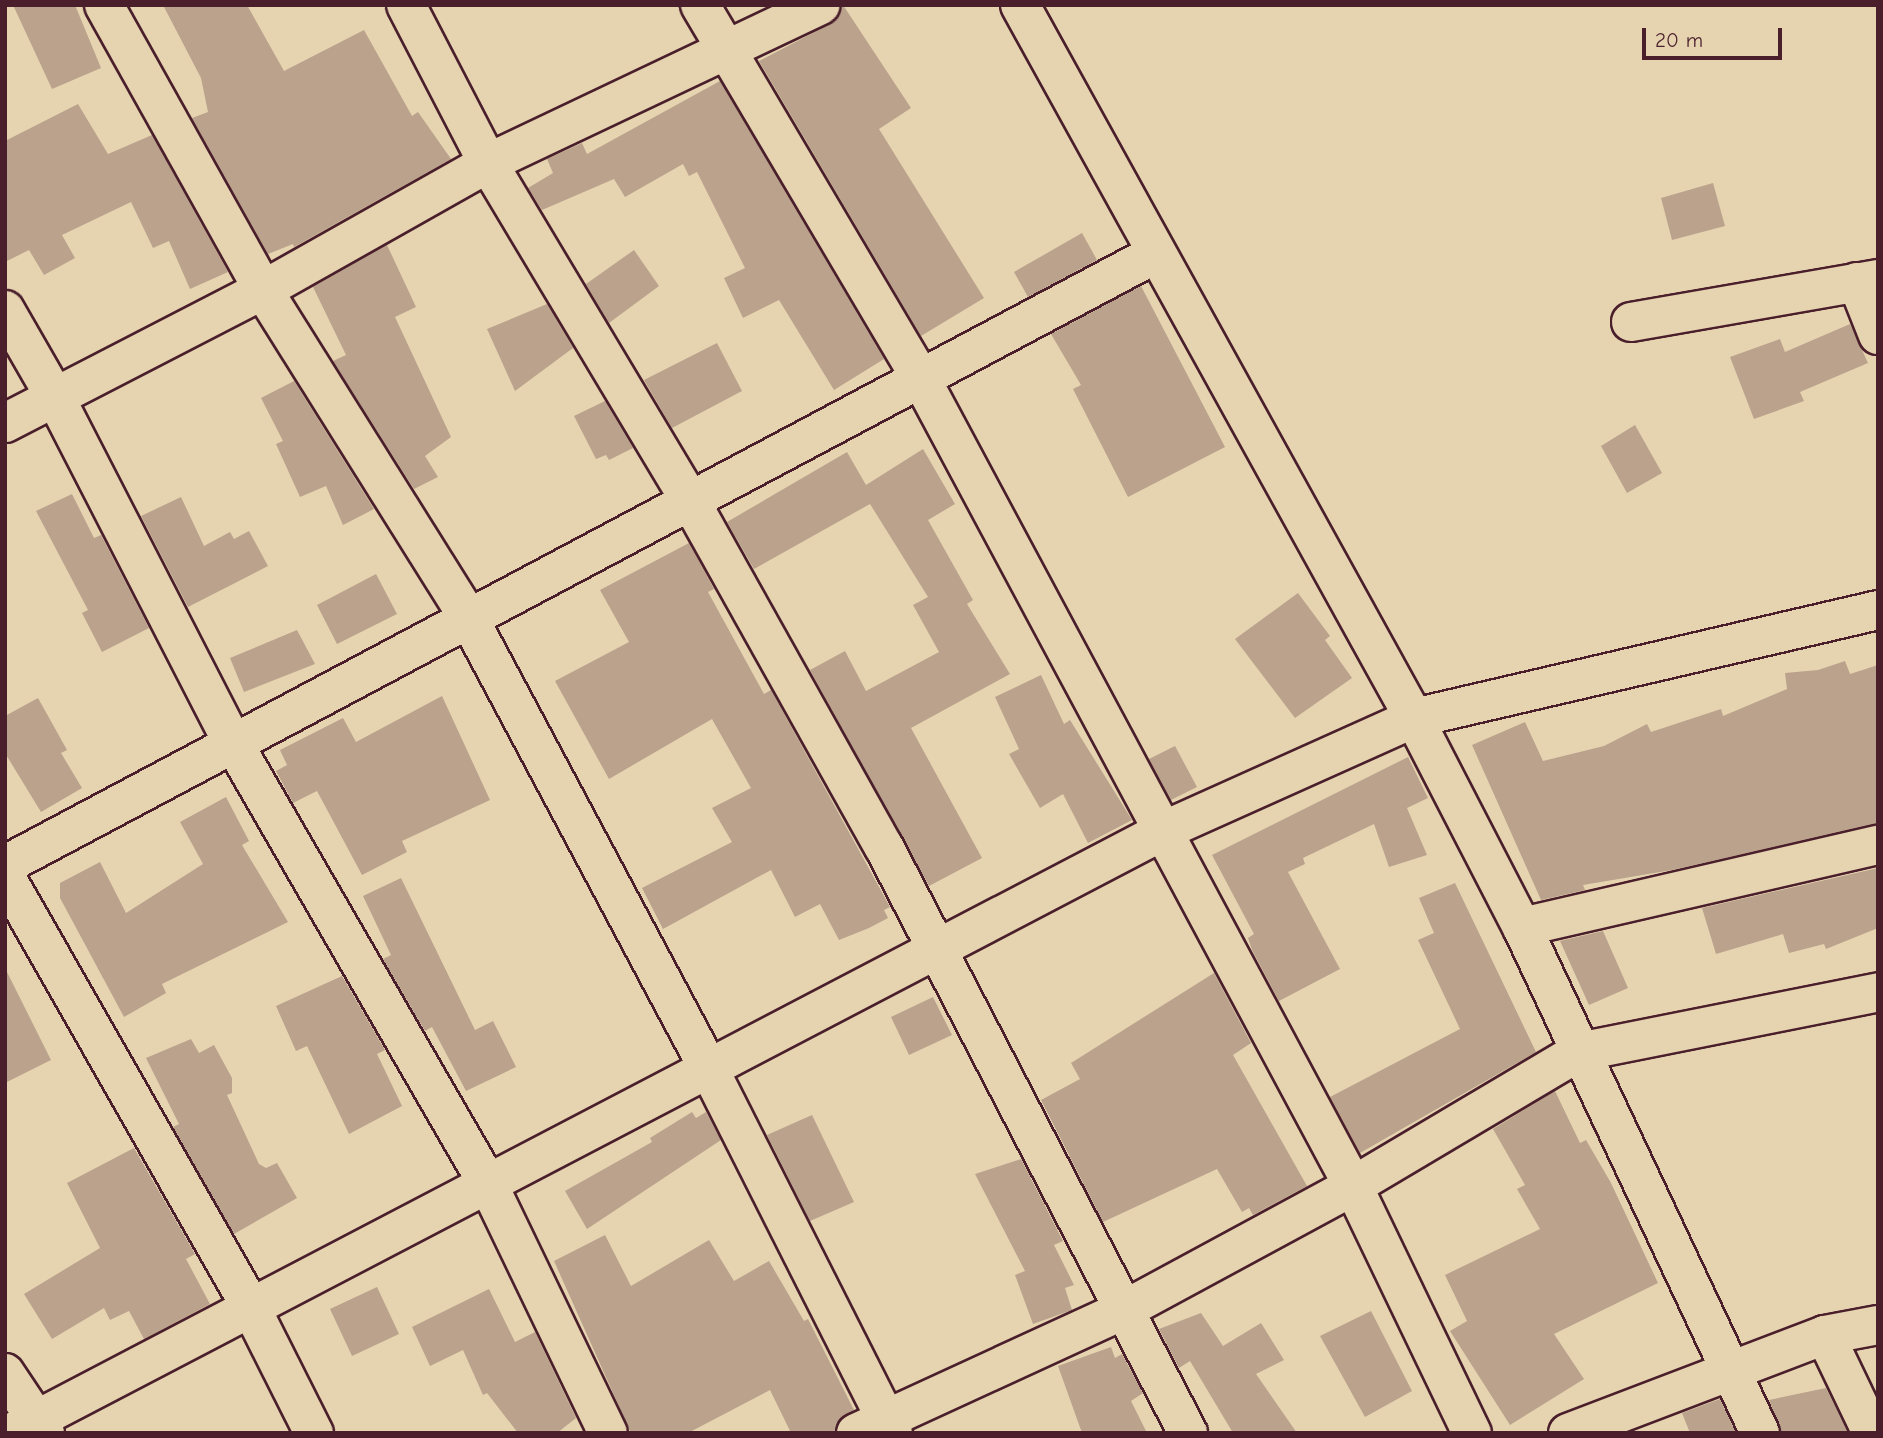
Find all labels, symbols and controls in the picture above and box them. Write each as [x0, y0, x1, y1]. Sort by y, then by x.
scale bar [1645, 14, 1785, 58]
text: 20 m [1655, 28, 1703, 52]

